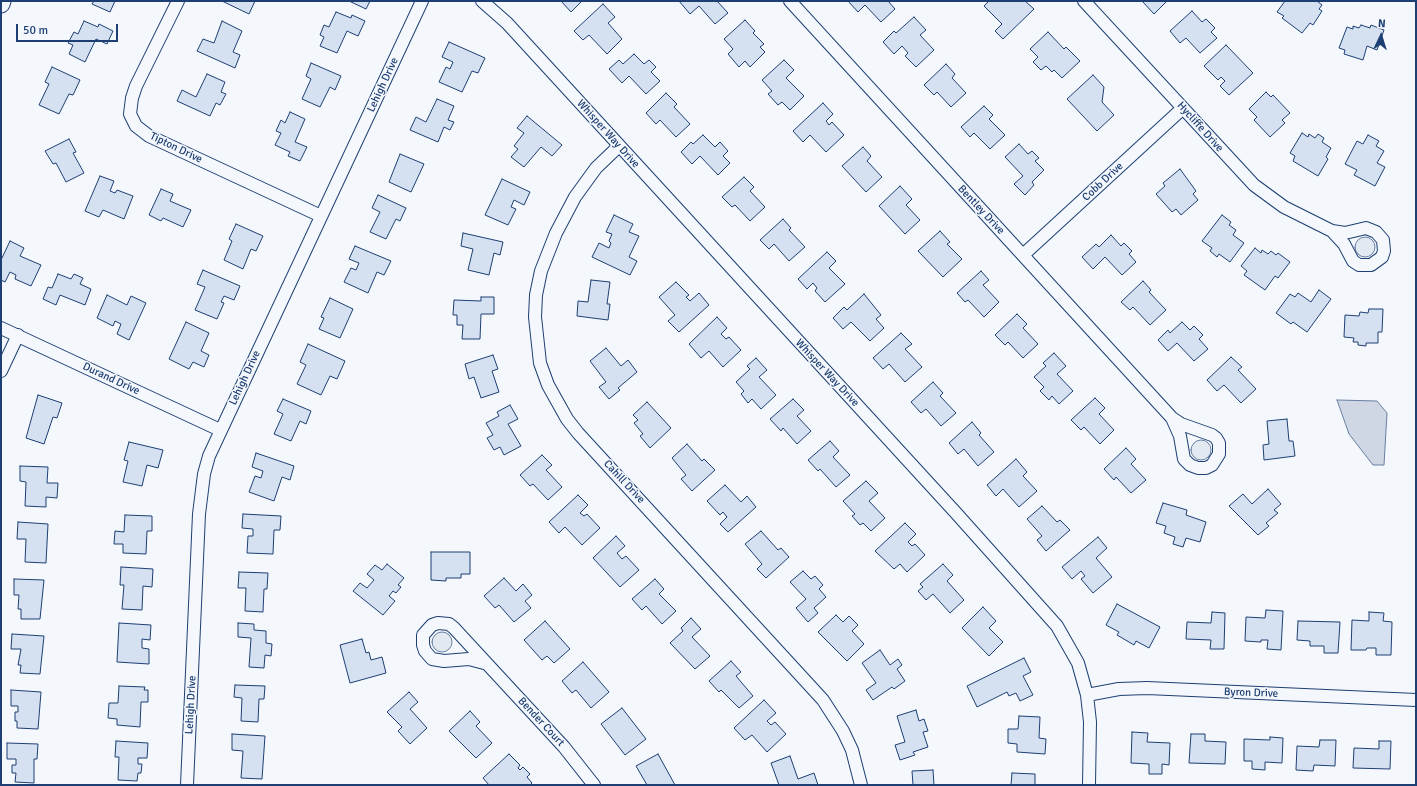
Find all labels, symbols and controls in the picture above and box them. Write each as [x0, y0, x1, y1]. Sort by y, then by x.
scale bar [18, 16, 120, 42]
north arrow [1361, 16, 1401, 56]
text: N [1378, 17, 1386, 30]
text: 50 m [23, 23, 48, 38]
street label: Lehigh Drive [365, 56, 401, 114]
street label: Whisper Way Drive [574, 97, 642, 171]
street label: Hycliffe Drive [1174, 99, 1226, 155]
street label: Tipton Drive [148, 130, 204, 166]
street label: Cobb Drive [1080, 160, 1126, 204]
street label: Bentley Drive [955, 183, 1007, 237]
street label: Whisper Way Drive [792, 337, 862, 409]
street label: Lehigh Drive [227, 349, 263, 407]
street label: Durand Drive [80, 360, 142, 398]
street label: Cahill Drive [601, 458, 647, 506]
street label: Lehigh Drive [183, 675, 199, 735]
street label: Byron Drive [1224, 685, 1278, 701]
street label: Bender Court [515, 695, 567, 749]

